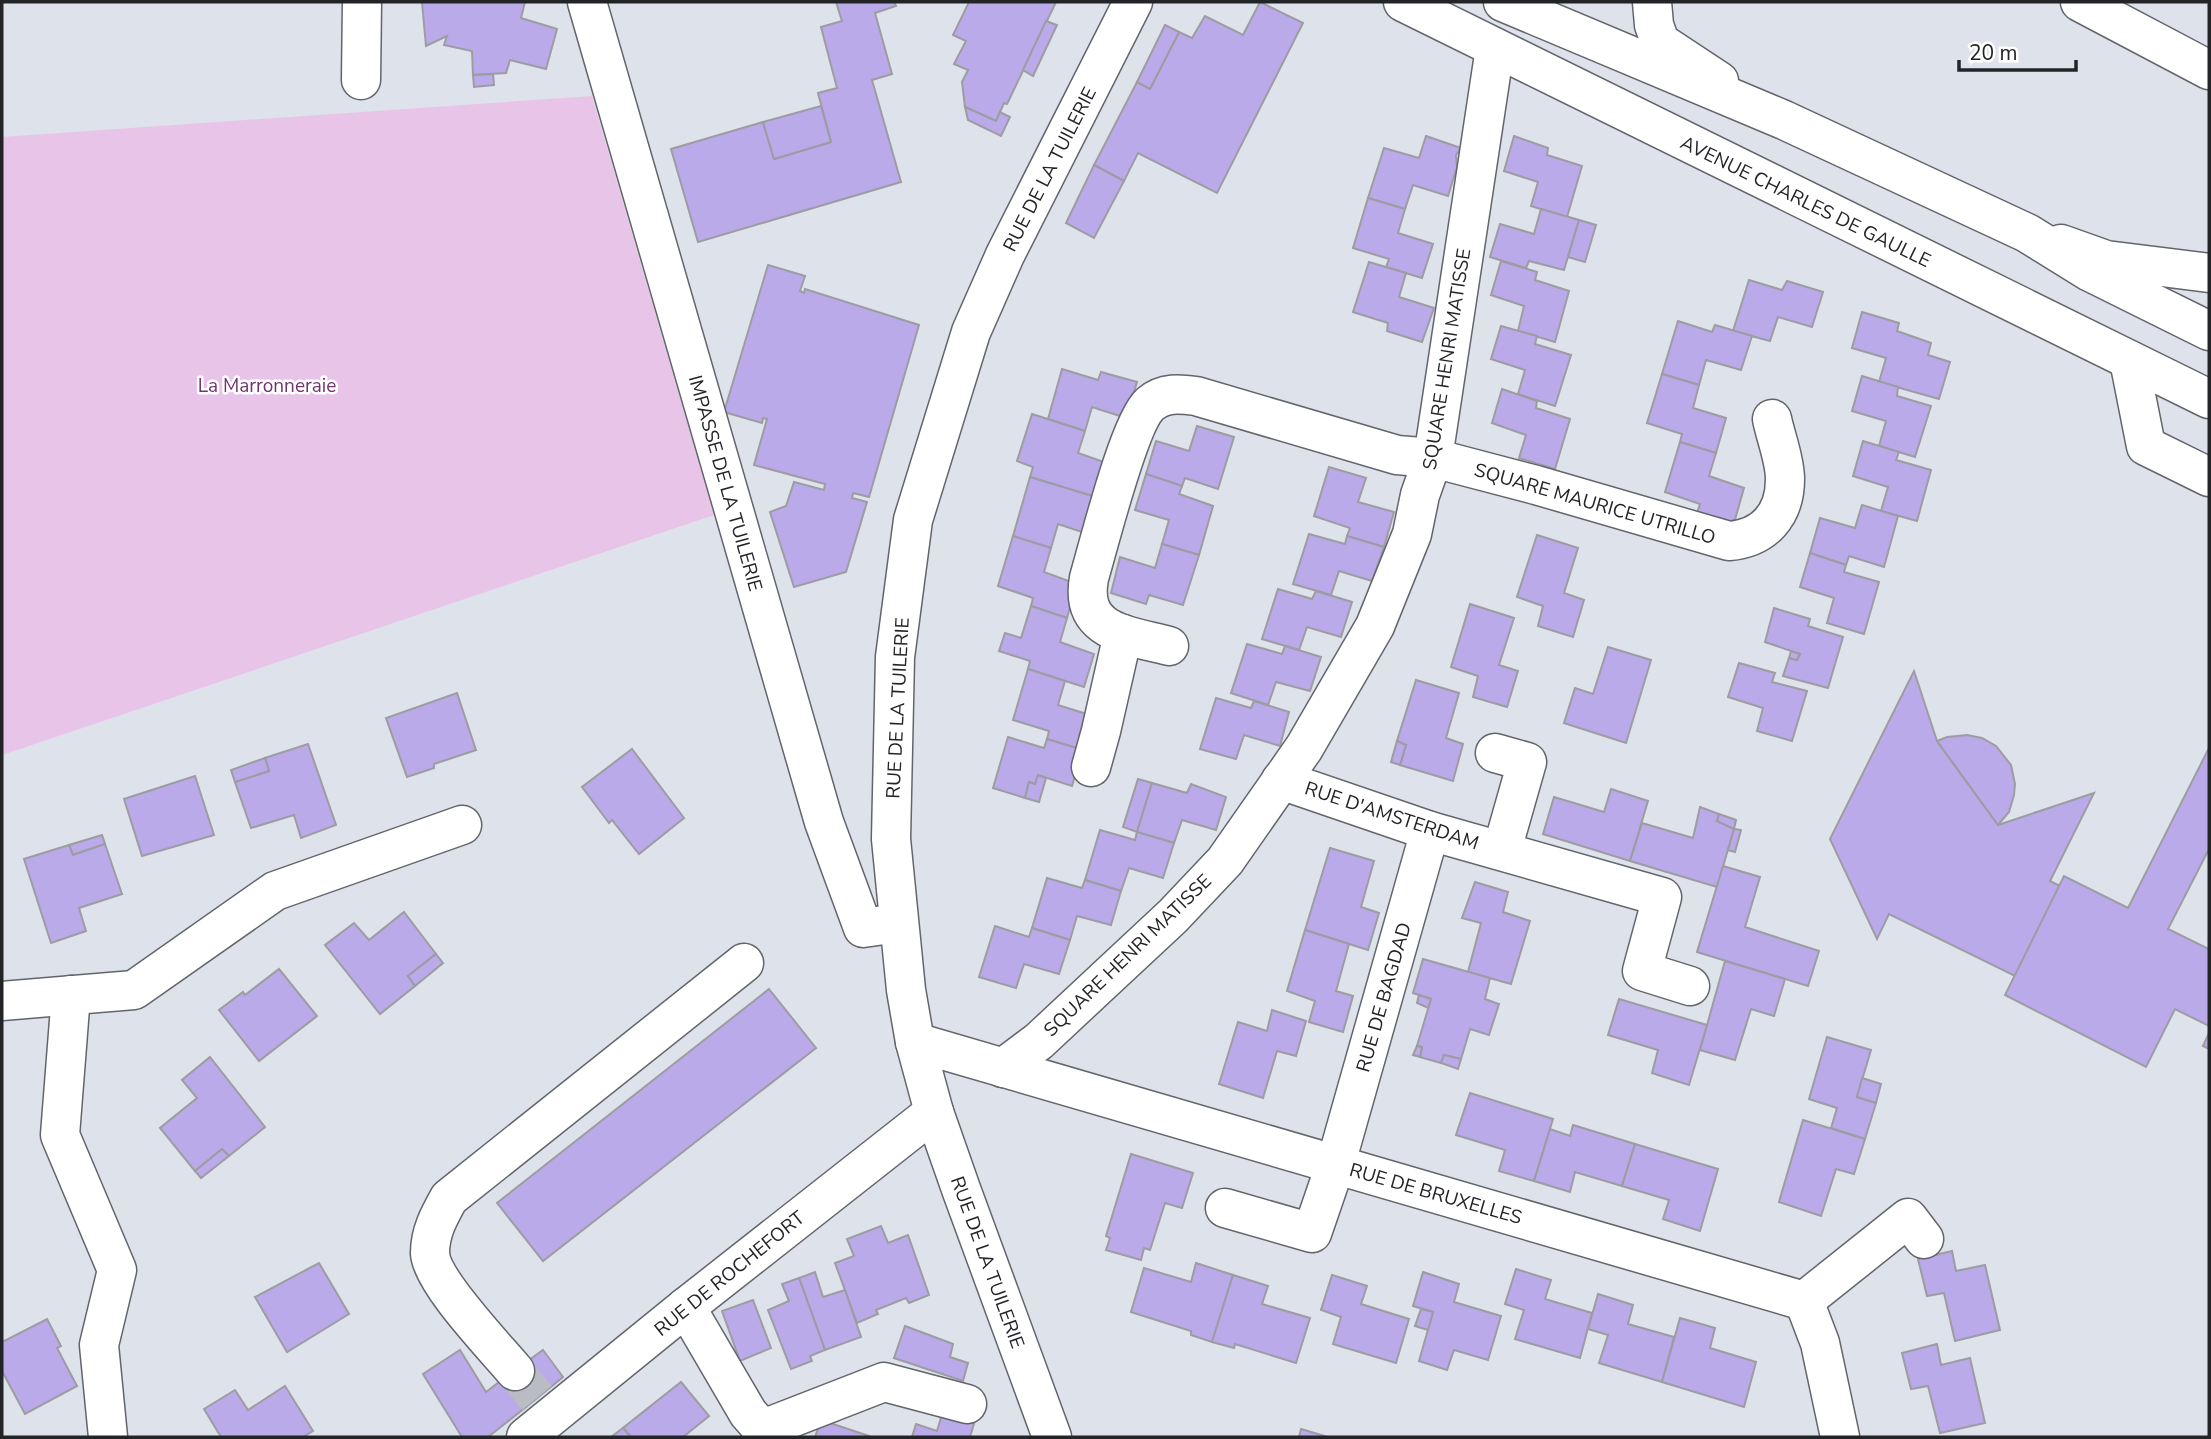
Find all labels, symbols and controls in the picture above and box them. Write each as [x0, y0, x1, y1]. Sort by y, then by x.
scale bar [1959, 28, 2076, 72]
text: 20 m [1969, 39, 2018, 67]
street label: RUE DE LA TUILERIE [997, 83, 1103, 256]
street label: AVENUE CHARLES DE GAULLE [1676, 130, 1935, 274]
street label: SQUARE HENRI MATISSE [1417, 247, 1477, 472]
street label: IMPASSE DE LA TUILERIE [682, 372, 768, 594]
park label: La Marronneraie [198, 373, 336, 399]
street label: SQUARE MAURICE UTRILLO [1471, 457, 1718, 551]
street label: RUE DE LA TUILERIE [880, 617, 916, 799]
street label: RUE D'AMSTERDAM [1301, 776, 1482, 856]
street label: SQUARE HENRI MATISSE [1038, 869, 1217, 1043]
street label: RUE DE BAGDAD [1350, 919, 1418, 1075]
street label: RUE DE BRUXELLES [1346, 1157, 1525, 1231]
street label: RUE DE LA TUILERIE [944, 1173, 1030, 1352]
street label: RUE DE ROCHEFORT [649, 1205, 811, 1343]

